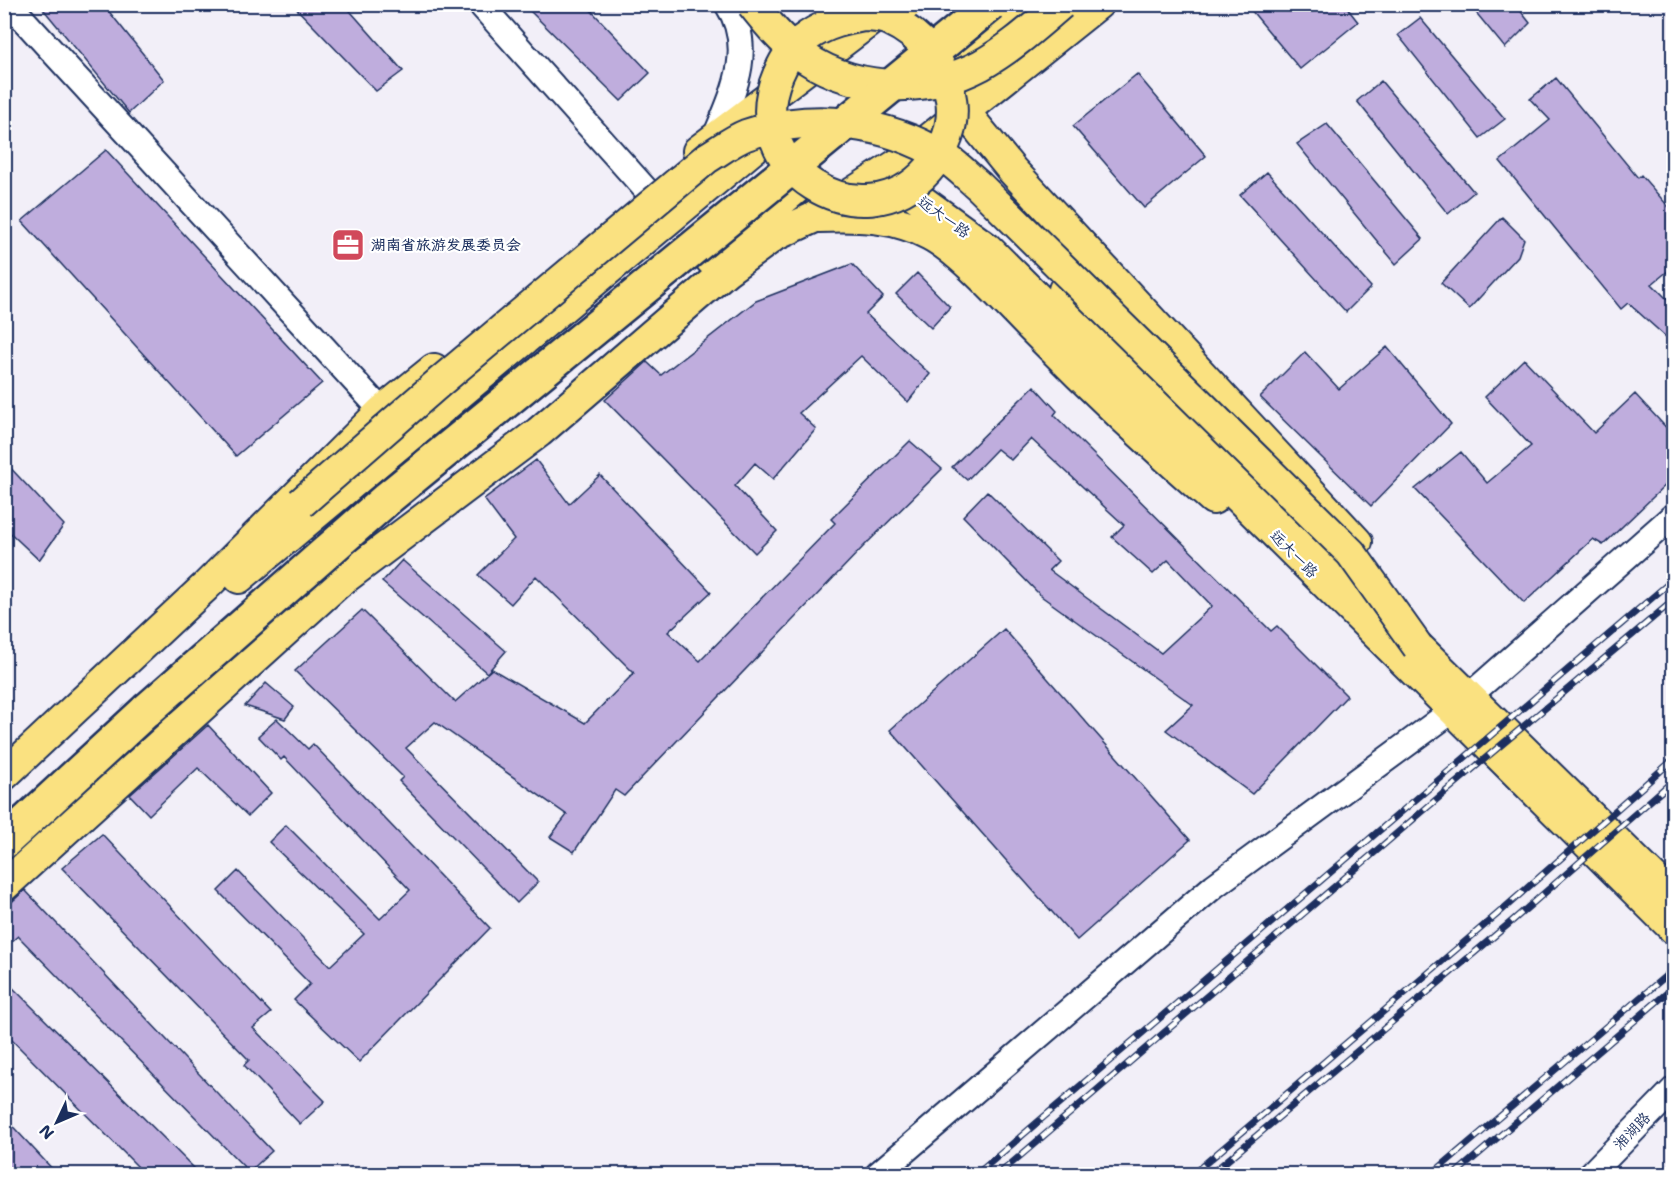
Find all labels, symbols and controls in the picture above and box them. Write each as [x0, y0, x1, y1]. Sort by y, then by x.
street label: 远大一路 [914, 191, 974, 243]
office icon: 湖南省旅游发展委员会 [330, 227, 366, 263]
place label: 湖南省旅游发展委员会 [371, 235, 521, 255]
street label: 远大一路 [1266, 526, 1322, 582]
north arrow [27, 1092, 87, 1152]
street label: 湘湖路 [1609, 1108, 1655, 1154]
text: N [35, 1120, 59, 1144]

